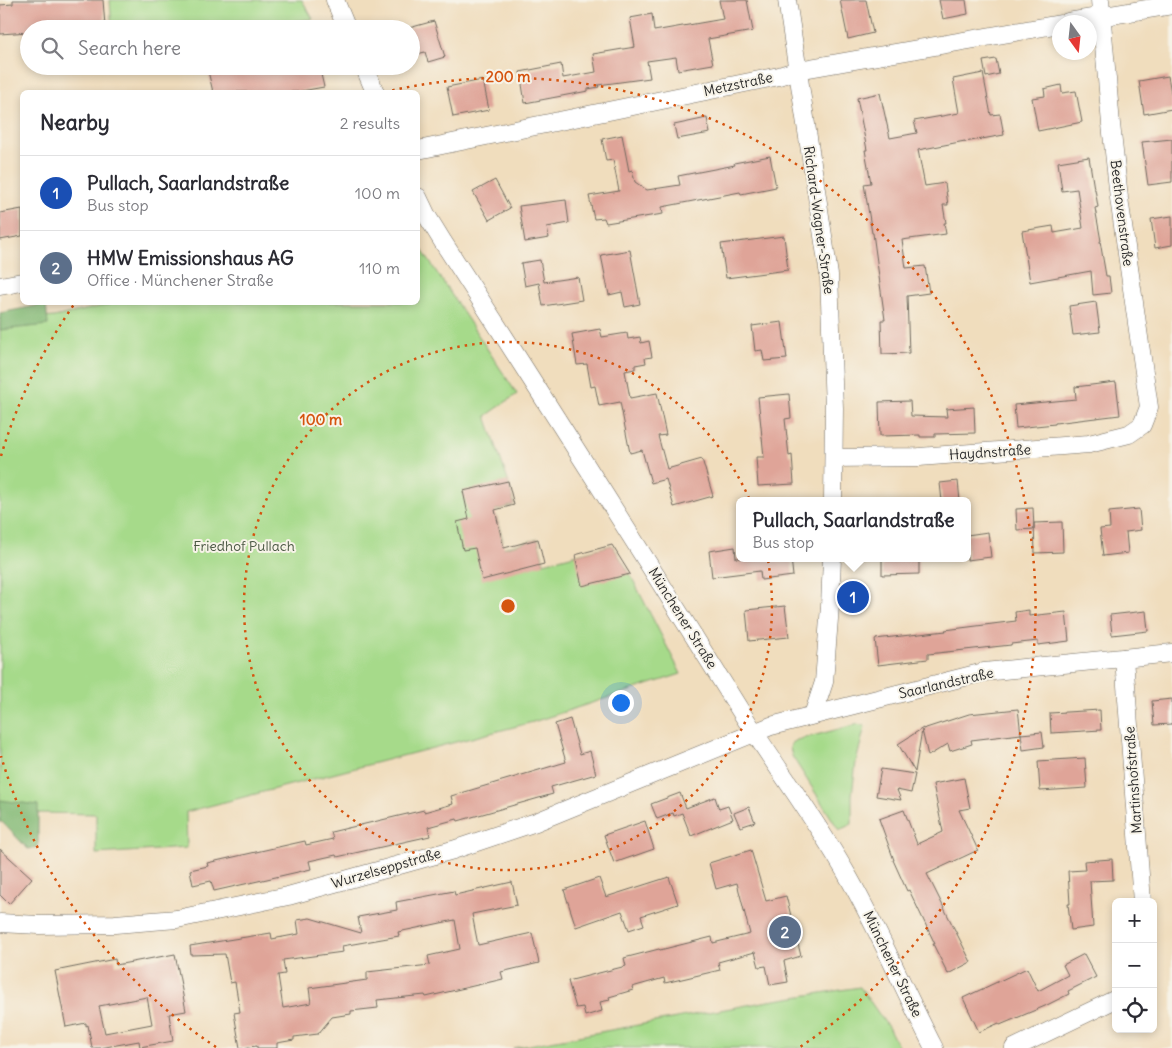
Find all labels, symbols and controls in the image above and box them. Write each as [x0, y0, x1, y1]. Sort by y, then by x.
north arrow [1052, 15, 1097, 60]
search box [20, 20, 420, 75]
icon: search [38, 34, 66, 62]
text: Search here [78, 36, 181, 60]
text: 200 m [486, 67, 530, 86]
street label: Metzstraße [702, 68, 774, 100]
text: Nearby [40, 109, 110, 136]
text: 2 results [340, 113, 400, 133]
street label: Richard-Wagner-Straße [800, 145, 838, 295]
street label: Beethovenstraße [1107, 159, 1137, 267]
text: Pullach, Saarlandstraße [87, 171, 289, 195]
text: 1 [53, 183, 59, 203]
text: 100 m [355, 183, 400, 203]
text: Bus stop [87, 195, 149, 215]
text: HMW Emissionshaus AG [87, 246, 294, 270]
text: 2 [52, 258, 60, 278]
text: 110 m [359, 258, 400, 278]
text: Office · Münchener Straße [87, 270, 274, 290]
text: 100 m [300, 410, 342, 429]
street label: Haydnstraße [948, 440, 1032, 464]
popup [736, 497, 971, 562]
text: Pullach, Saarlandstraße [752, 508, 955, 532]
text: Bus stop [752, 532, 814, 552]
park label: Friedhof Pullach [193, 537, 295, 555]
street label: Münchener Straße [645, 564, 721, 672]
pin: 1 [837, 578, 869, 616]
centre of rings [499, 597, 517, 615]
street label: Saarlandstraße [897, 663, 995, 703]
your location [608, 690, 634, 716]
street label: Martinshofstraße [1120, 726, 1146, 834]
street label: Wurzelseppstraße [329, 844, 443, 892]
map controls [1112, 898, 1157, 1033]
button: + [1112, 898, 1157, 943]
street label: Münchener Straße [859, 908, 927, 1020]
pin: 2 [769, 913, 801, 951]
button: − [1112, 943, 1157, 988]
button: locate [1112, 988, 1157, 1033]

